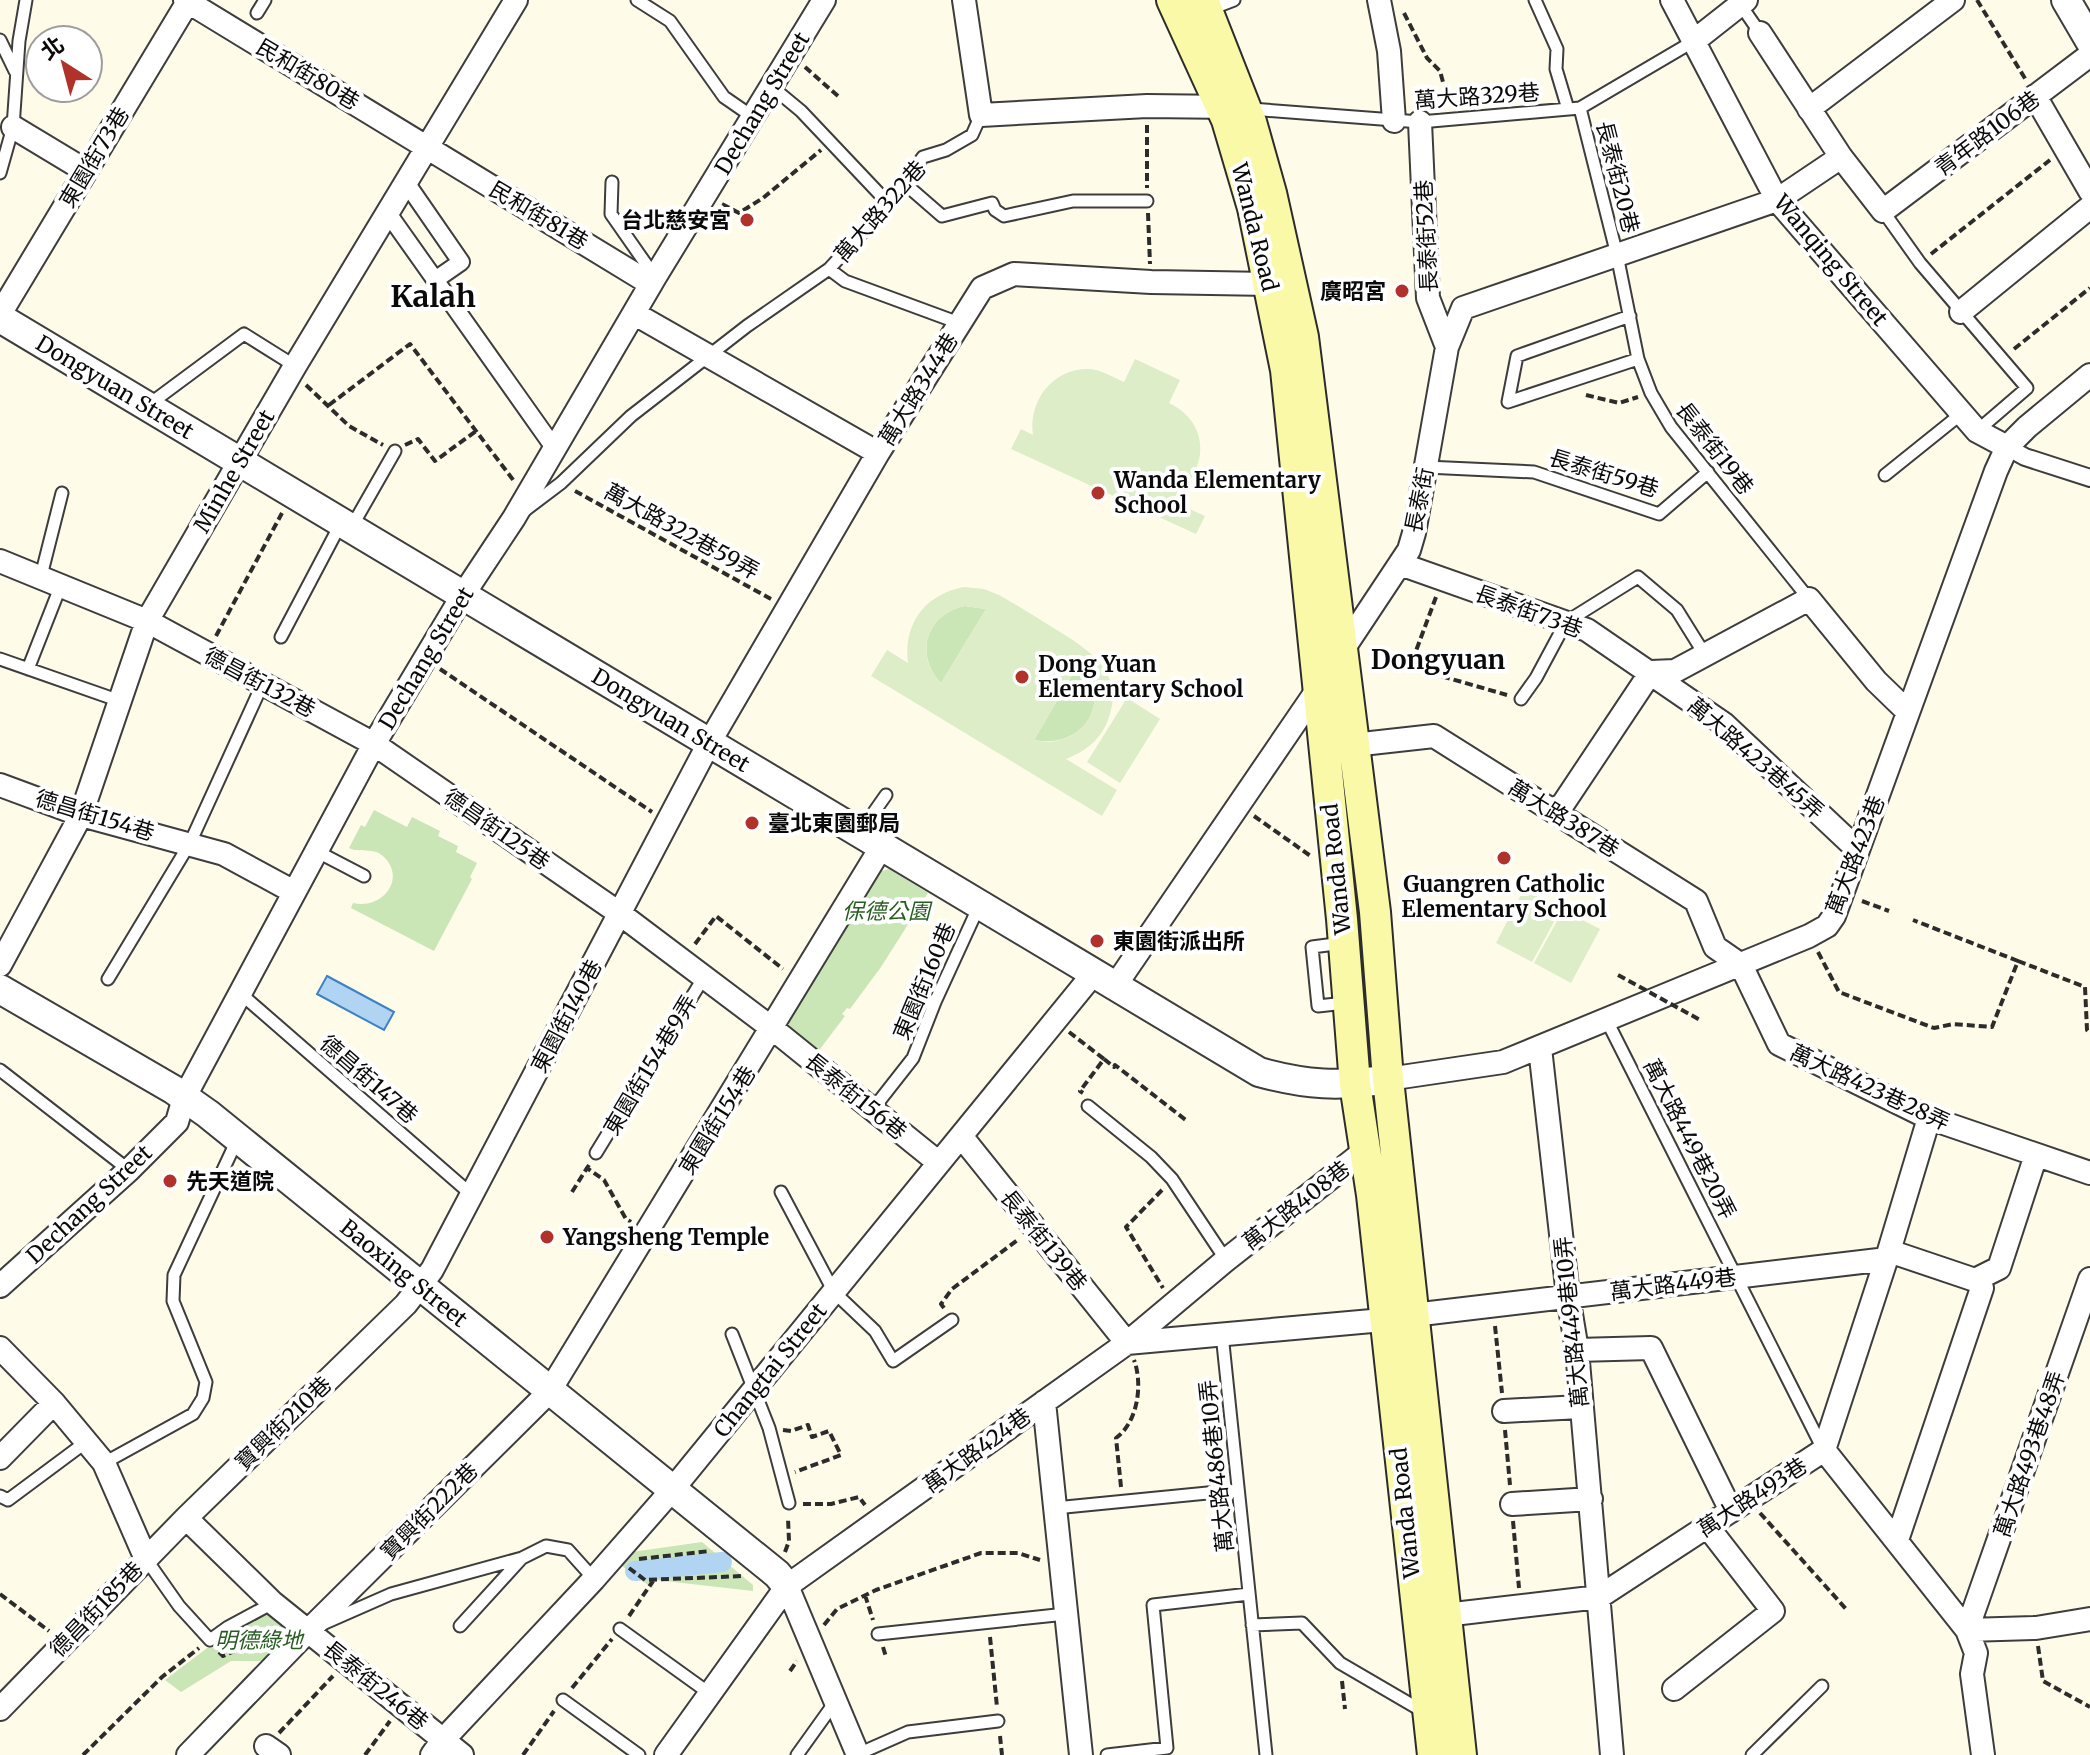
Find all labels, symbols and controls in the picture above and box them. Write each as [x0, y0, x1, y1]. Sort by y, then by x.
north arrow [24, 24, 104, 104]
street label: Dechang Street [708, 26, 816, 180]
text: 北 [35, 30, 69, 66]
street label: 民和街80巷 [251, 32, 365, 116]
street label: 萬大路329巷 [1413, 78, 1541, 114]
street label: 青年路106巷 [1929, 84, 2045, 182]
street label: 東園街73巷 [53, 101, 135, 213]
street label: 長泰街20巷 [1591, 118, 1645, 236]
street label: 萬大路322巷 [828, 154, 932, 268]
street label: Wanda Road [1225, 159, 1284, 294]
street label: 民和街81巷 [484, 175, 594, 255]
street label: 長泰街52巷 [1409, 179, 1443, 293]
street label: Wanqing Street [1767, 188, 1894, 332]
place label: 台北慈安宮 [621, 206, 731, 234]
marker: 台北慈安宮 [738, 211, 756, 229]
district label: Kalah [390, 277, 476, 315]
place label: 廣昭宮 [1320, 277, 1386, 305]
marker: 廣昭宮 [1393, 282, 1411, 300]
street label: 萬大路344巷 [872, 328, 964, 450]
street label: Dongyuan Street [31, 329, 199, 445]
street label: 長泰街19巷 [1670, 396, 1760, 500]
street label: Minhe Street [187, 404, 281, 538]
street label: 長泰街59巷 [1546, 443, 1662, 503]
street label: 長泰街 [1399, 465, 1439, 535]
place label: Wanda Elementary School [1113, 466, 1322, 519]
street label: 萬大路322巷59弄 [600, 477, 764, 585]
marker: Wanda Elementary School [1089, 484, 1107, 502]
street label: 長泰街73巷 [1471, 579, 1587, 643]
street label: Dechang Street [372, 581, 480, 735]
street label: 德昌街132巷 [199, 641, 321, 723]
district label: Dongyuan [1371, 643, 1506, 676]
place label: Dong Yuan Elementary School [1038, 650, 1243, 703]
street label: Dongyuan Street [587, 662, 755, 778]
marker: Dong Yuan Elementary School [1013, 668, 1031, 686]
street label: 萬大路423巷45弄 [1682, 691, 1830, 825]
street label: 萬大路387巷 [1503, 773, 1625, 863]
street label: 德昌街125巷 [439, 782, 555, 876]
street label: 德昌街154巷 [32, 784, 158, 846]
street label: 萬大路423巷 [1819, 791, 1891, 919]
street label: Wanda Road [1315, 802, 1357, 937]
place label: 臺北東園郵局 [768, 809, 900, 837]
marker: 臺北東園郵局 [743, 814, 761, 832]
marker: Guangren Catholic Elementary School [1495, 849, 1513, 867]
place label: Guangren Catholic Elementary School [1401, 870, 1607, 923]
park label: 保德公園 [842, 897, 933, 925]
street label: 東園街160巷 [887, 918, 961, 1044]
place label: 東園街派出所 [1113, 927, 1245, 955]
marker: 東園街派出所 [1088, 932, 1106, 950]
street label: 東園街140巷 [524, 955, 608, 1077]
street label: 東園街154巷9弄 [597, 990, 703, 1140]
street label: 德昌街147巷 [314, 1029, 424, 1129]
street label: 萬大路423巷28弄 [1786, 1038, 1954, 1136]
street label: 長泰街156巷 [799, 1046, 913, 1146]
street label: 萬大路449巷20弄 [1638, 1054, 1742, 1224]
street label: 東園街154巷 [672, 1060, 762, 1180]
street label: Dechang Street [20, 1138, 158, 1269]
street label: 萬大路408巷 [1237, 1154, 1355, 1256]
place label: 先天道院 [186, 1167, 274, 1195]
marker: 先天道院 [161, 1172, 179, 1190]
street label: 長泰街139巷 [995, 1184, 1093, 1296]
street label: Baoxing Street [335, 1213, 474, 1333]
place label: Yangsheng Temple [562, 1223, 769, 1251]
marker: Yangsheng Temple [538, 1228, 556, 1246]
street label: 萬大路449巷10弄 [1548, 1235, 1594, 1409]
street label: 萬大路449巷 [1608, 1262, 1738, 1306]
street label: Changtai Street [707, 1297, 833, 1443]
street label: 萬大路493巷48弄 [1987, 1367, 2071, 1541]
street label: 寶興街210巷 [229, 1370, 337, 1476]
street label: 萬大路486巷10弄 [1193, 1379, 1239, 1553]
street label: 萬大路424巷 [918, 1402, 1036, 1498]
street label: Wanda Road [1384, 1446, 1426, 1581]
street label: 萬大路493巷 [1692, 1451, 1812, 1543]
street label: 寶興街222巷 [374, 1456, 484, 1566]
street label: 德昌街185巷 [43, 1555, 149, 1663]
park label: 明德綠地 [215, 1626, 305, 1654]
street label: 長泰街246巷 [318, 1634, 434, 1736]

